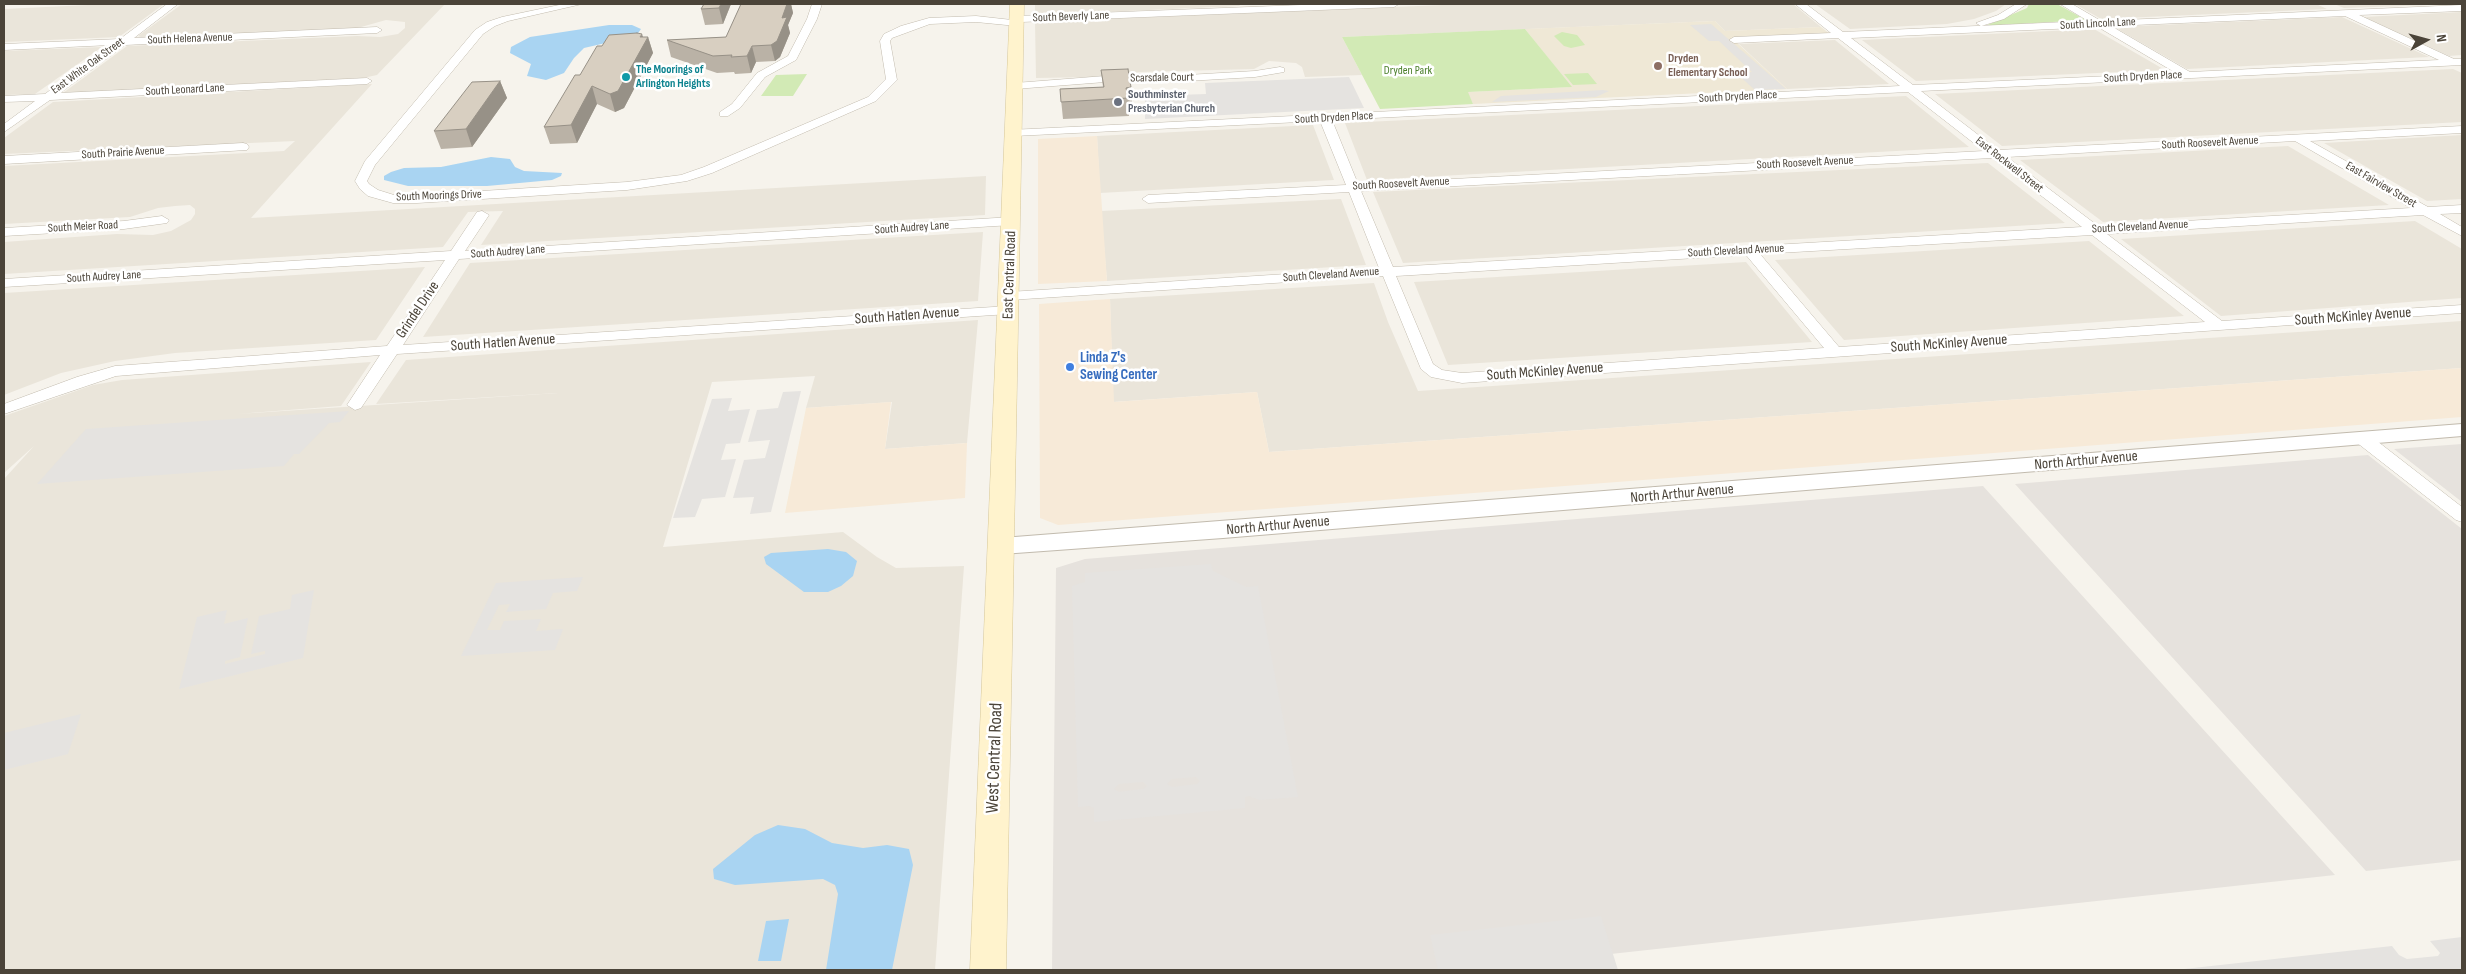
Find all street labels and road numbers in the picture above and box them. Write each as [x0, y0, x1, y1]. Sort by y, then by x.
street label: South Beverly Lane [1033, 8, 1109, 26]
street label: South Lincoln Lane [2060, 15, 2136, 33]
street label: South Helena Avenue [147, 30, 233, 48]
street label: East White Oak Street [49, 35, 127, 97]
street label: South Dryden Place [2104, 68, 2182, 86]
street label: Scarsdale Court [1130, 70, 1194, 86]
street label: South Leonard Lane [145, 81, 225, 99]
street label: South Dryden Place [1699, 88, 1777, 106]
street label: South Dryden Place [1295, 109, 1373, 127]
street label: South Roosevelt Avenue [2161, 133, 2259, 153]
street label: East Rockwell Street [1972, 134, 2046, 196]
street label: South Prairie Avenue [81, 144, 165, 162]
street label: South Roosevelt Avenue [1756, 153, 1854, 173]
street label: East Fairview Street [2343, 159, 2419, 211]
street label: South Roosevelt Avenue [1352, 174, 1450, 194]
street label: South Moorings Drive [396, 187, 482, 205]
street label: South Cleveland Avenue [2092, 217, 2188, 237]
street label: South Meier Road [48, 218, 118, 236]
street label: South Audrey Lane [874, 218, 950, 238]
street label: East Central Road [999, 231, 1021, 319]
street label: South Cleveland Avenue [1688, 241, 1784, 261]
street label: South Audrey Lane [470, 242, 546, 262]
street label: South Cleveland Avenue [1282, 264, 1380, 286]
street label: South Audrey Lane [66, 268, 142, 286]
street label: Grindel Drive [392, 278, 444, 342]
street label: South Hatlen Avenue [854, 303, 960, 329]
street label: South McKinley Avenue [2294, 304, 2412, 330]
street label: South Hatlen Avenue [450, 330, 556, 356]
street label: South McKinley Avenue [1890, 331, 2008, 357]
street label: South McKinley Avenue [1486, 359, 1604, 385]
street label: North Arthur Avenue [2034, 448, 2138, 474]
street label: North Arthur Avenue [1630, 481, 1734, 507]
street label: North Arthur Avenue [1226, 513, 1330, 539]
street label: West Central Road [982, 702, 1008, 814]

